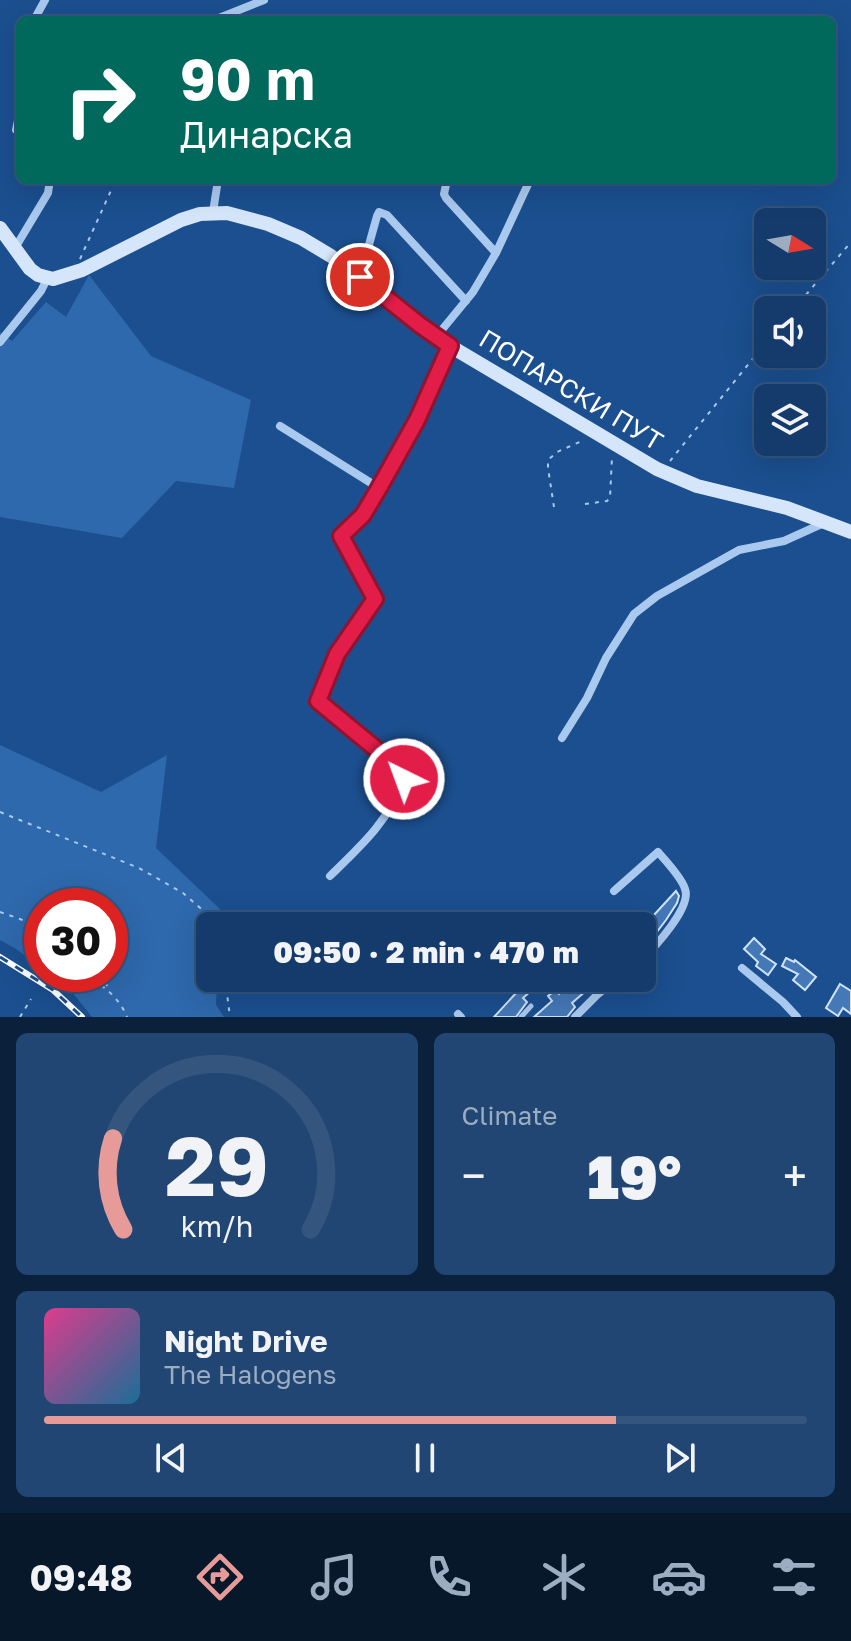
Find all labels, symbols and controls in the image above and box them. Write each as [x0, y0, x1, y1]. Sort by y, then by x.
text: 90 m [180, 45, 315, 112]
icon: right [48, 48, 152, 152]
text: Динарска [180, 113, 353, 156]
north arrow [754, 208, 826, 280]
map controls [754, 208, 826, 456]
pin [326, 243, 394, 311]
icon: arrive [338, 255, 382, 299]
button: sound [754, 296, 826, 368]
street label: ПОПАРСКИ ПУТ [474, 323, 669, 457]
button: layers [754, 384, 826, 456]
position arrow [362, 737, 446, 821]
speed limit sign: 30 [24, 888, 128, 992]
text: 09:50 · 2 min · 470 m [273, 934, 579, 970]
text: Climate [462, 1100, 557, 1131]
text: 29 [165, 1114, 269, 1214]
text: 19° [587, 1140, 681, 1212]
text: − [462, 1149, 486, 1202]
text: + [783, 1149, 807, 1202]
text: km/h [180, 1209, 253, 1243]
text: Night Drive [164, 1323, 328, 1359]
text: The Halogens [164, 1359, 337, 1390]
icon: previous [149, 1436, 193, 1480]
icon: pause [403, 1436, 447, 1480]
icon: next [658, 1436, 702, 1480]
icon: directions [192, 1549, 248, 1605]
icon: music [306, 1549, 362, 1605]
icon: phone [421, 1549, 477, 1605]
icon: climate [536, 1549, 592, 1605]
icon: car [651, 1549, 707, 1605]
icon: filters [766, 1549, 822, 1605]
text: 09:48 [29, 1556, 133, 1599]

